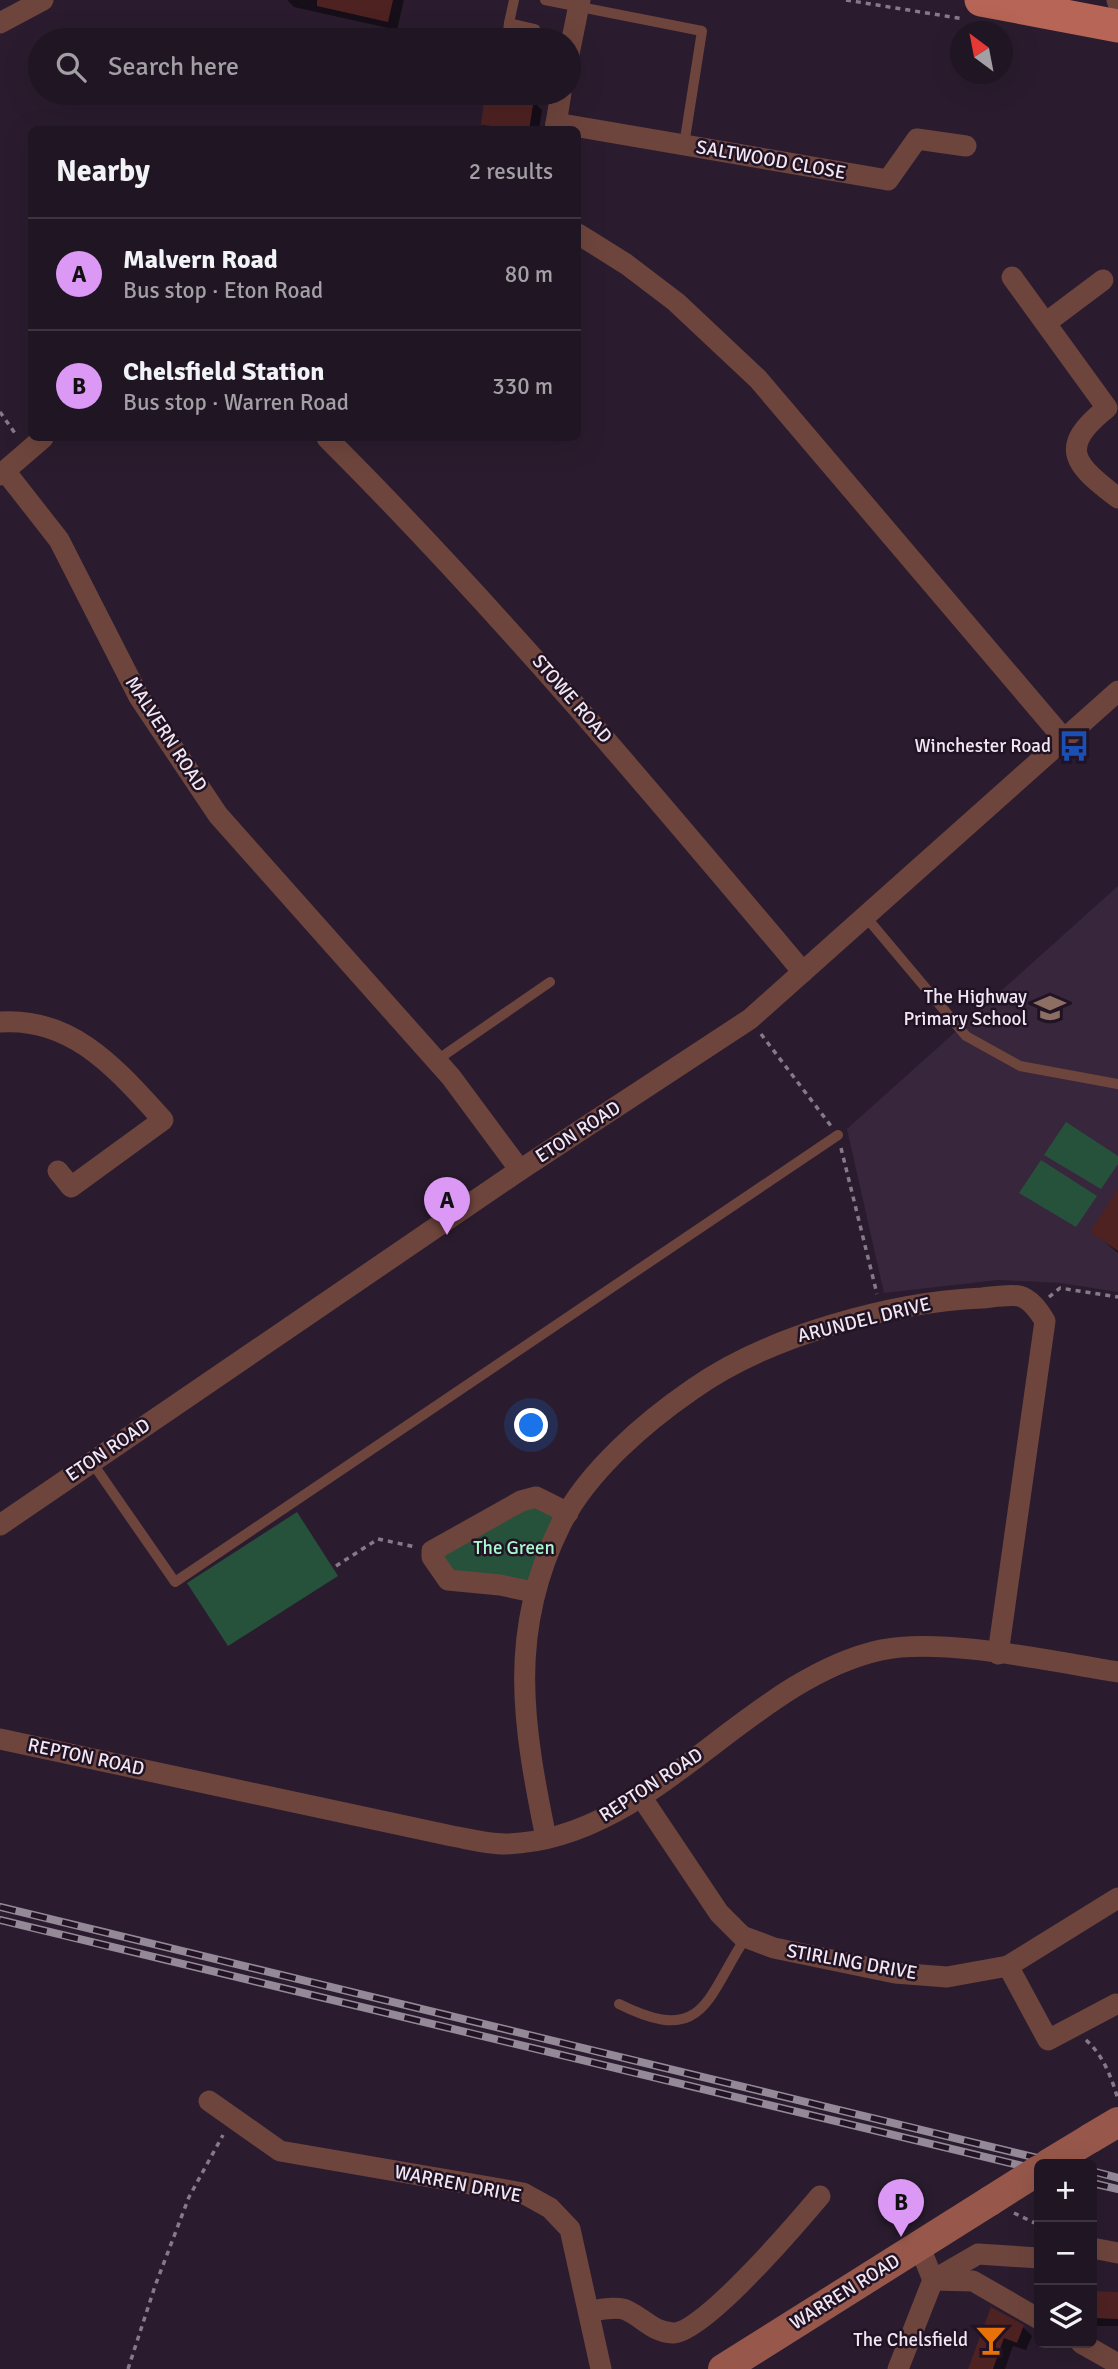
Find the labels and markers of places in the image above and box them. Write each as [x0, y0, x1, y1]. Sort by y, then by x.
bus stop icon: Winchester Road [1057, 729, 1091, 763]
place label: Winchester Road [914, 734, 1051, 758]
place label: The Highway Primary School [904, 985, 1027, 1031]
school or university icon: The Highway Primary School [1033, 991, 1067, 1025]
pin: A [424, 1177, 470, 1235]
pin: B [878, 2179, 924, 2237]
bar icon: The Chelsfield [974, 2323, 1008, 2357]
place label: The Chelsfield [853, 2328, 968, 2352]

